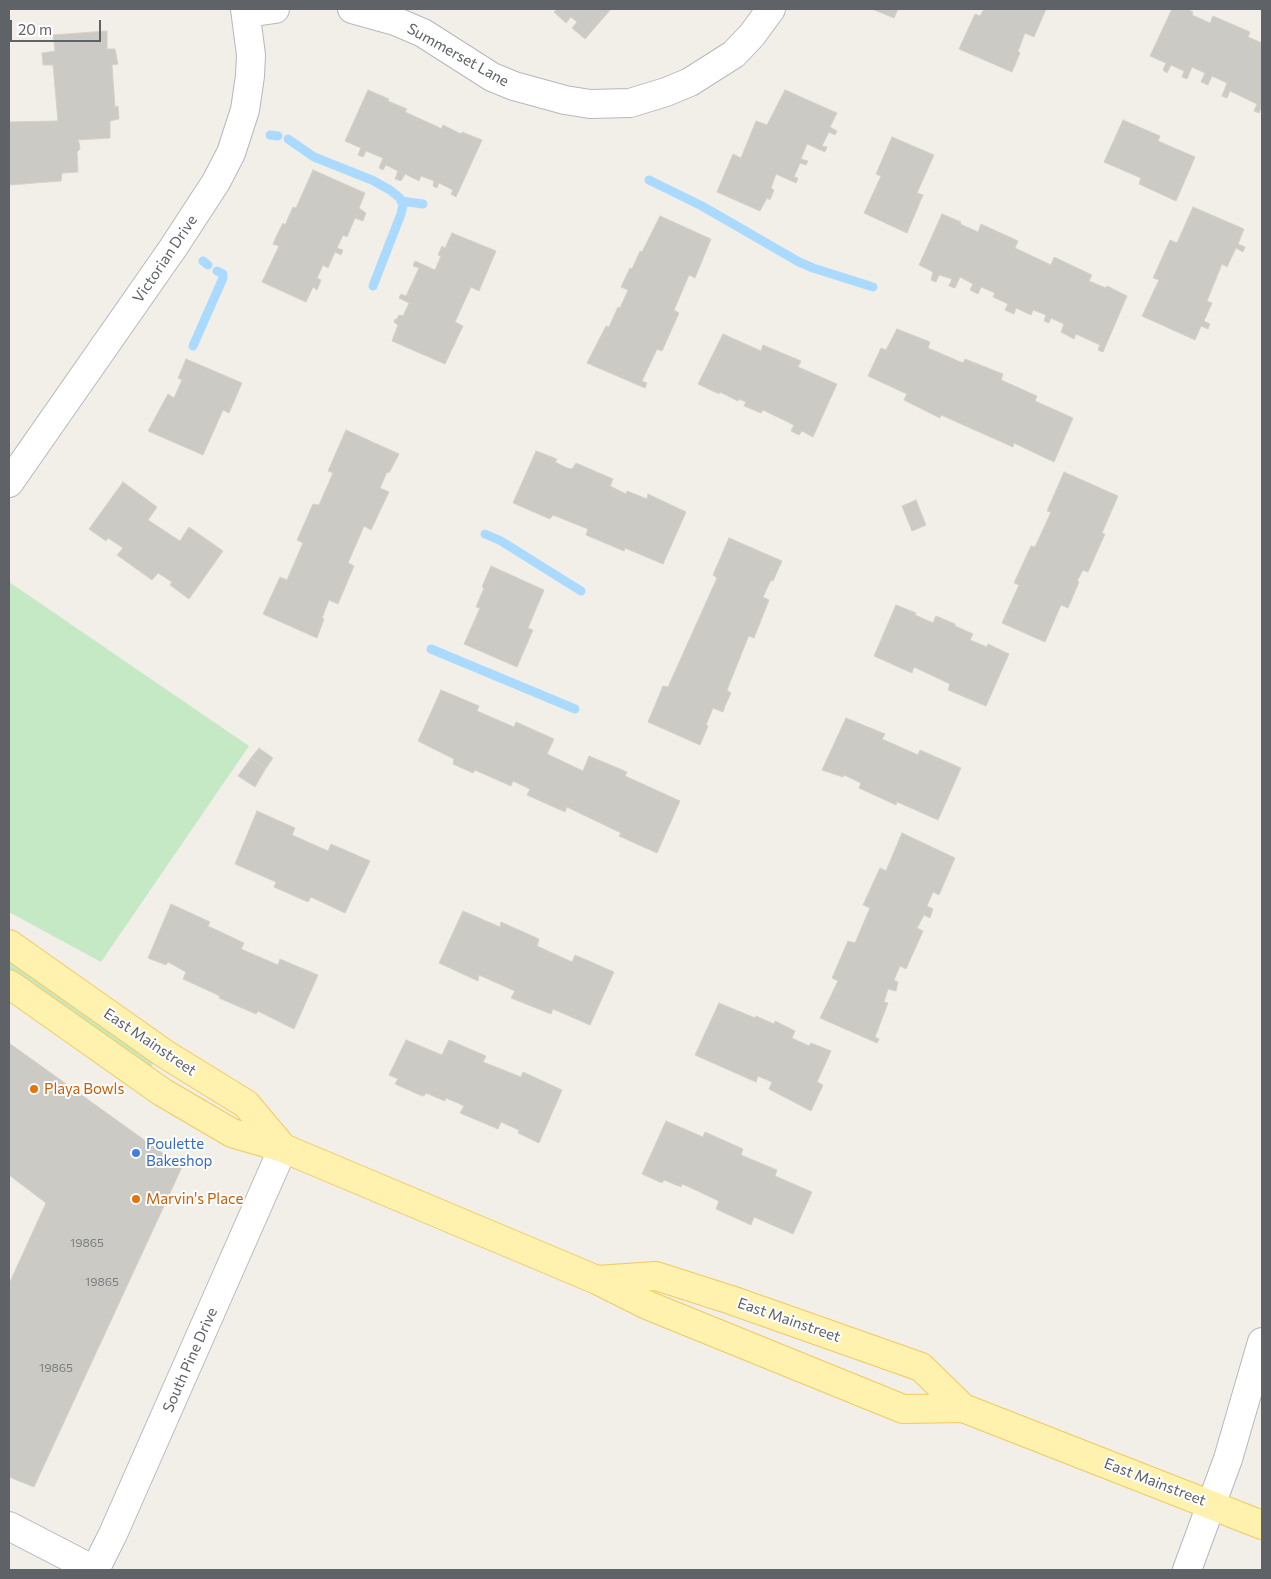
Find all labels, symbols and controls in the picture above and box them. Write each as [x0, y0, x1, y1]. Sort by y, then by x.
scale bar [12, 10, 104, 42]
text: 20 m [18, 20, 52, 38]
street label: Summerset Lane [404, 20, 512, 90]
street label: Victorian Drive [129, 212, 201, 306]
street label: East Mainstreet [100, 1004, 200, 1080]
place label: Playa Bowls [44, 1080, 124, 1098]
marker: Playa Bowls [28, 1083, 40, 1095]
place label: Poulette Bakeshop [146, 1135, 212, 1170]
marker: Poulette Bakeshop [130, 1147, 142, 1159]
place label: Marvin's Place [146, 1190, 243, 1208]
marker: Marvin's Place [130, 1193, 142, 1205]
house number: 19865 [70, 1236, 104, 1250]
house number: 19865 [85, 1275, 119, 1289]
street label: East Mainstreet [735, 1294, 843, 1346]
street label: South Pine Drive [159, 1305, 221, 1415]
house number: 19865 [39, 1361, 73, 1375]
street label: East Mainstreet [1102, 1454, 1208, 1510]

